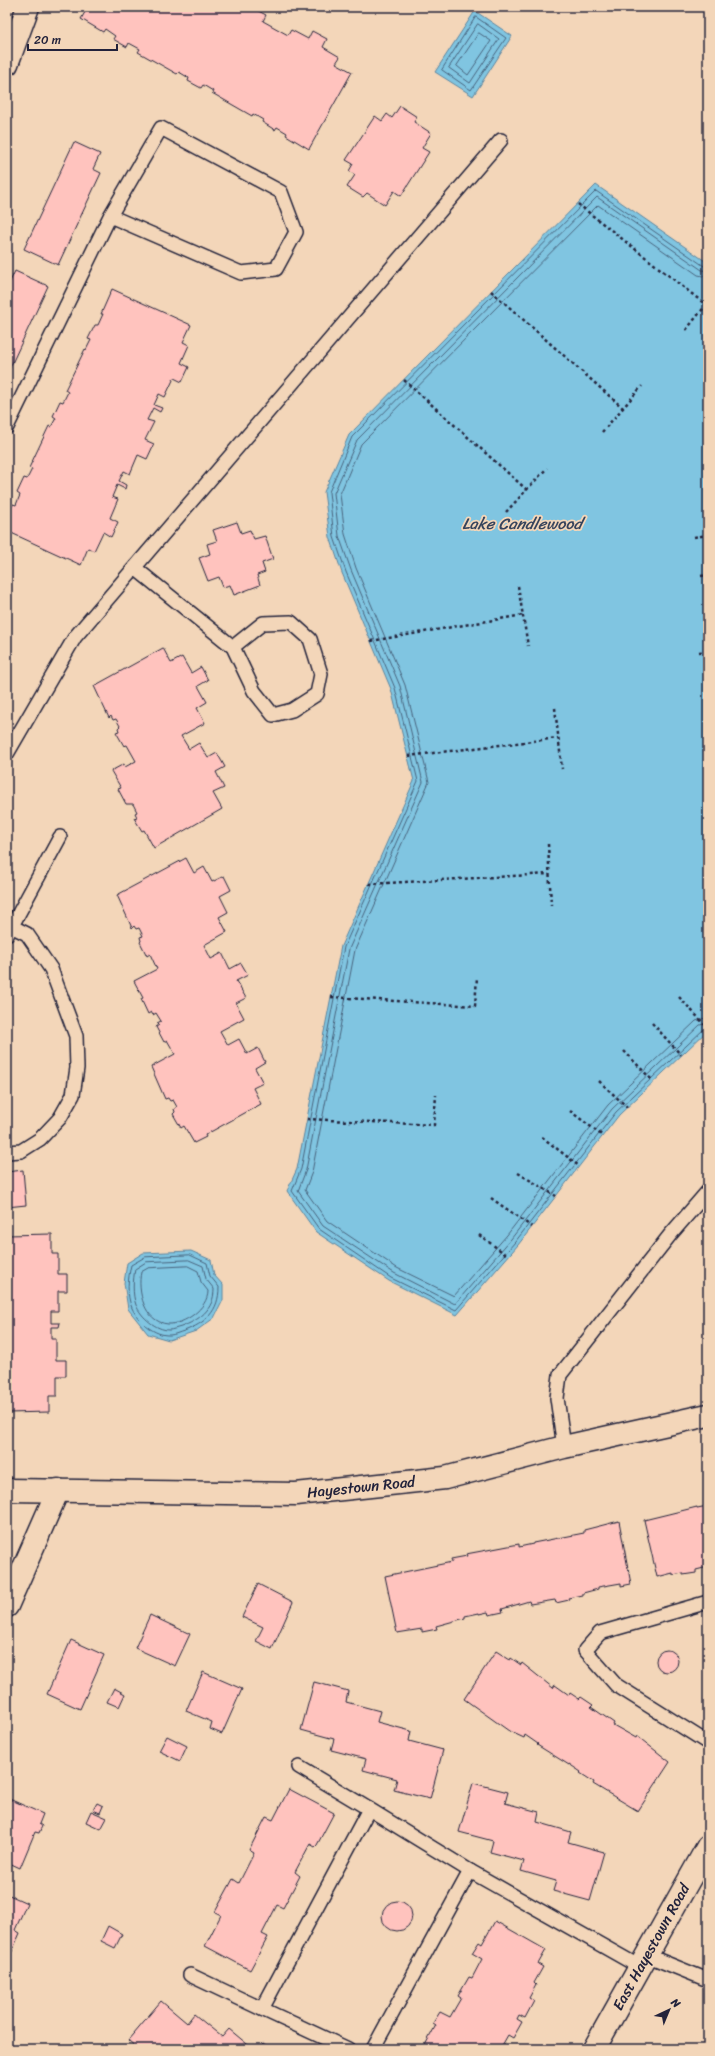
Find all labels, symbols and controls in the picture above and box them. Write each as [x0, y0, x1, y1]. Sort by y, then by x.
scale bar [28, 26, 117, 52]
text: 20 m [34, 29, 61, 51]
water label: Lake Candlewood [462, 509, 586, 538]
street label: Hayestown Road [306, 1468, 417, 1506]
street label: East Hayestown Road [605, 1878, 697, 2015]
north arrow [649, 1990, 689, 2030]
text: N [666, 1993, 685, 2013]

